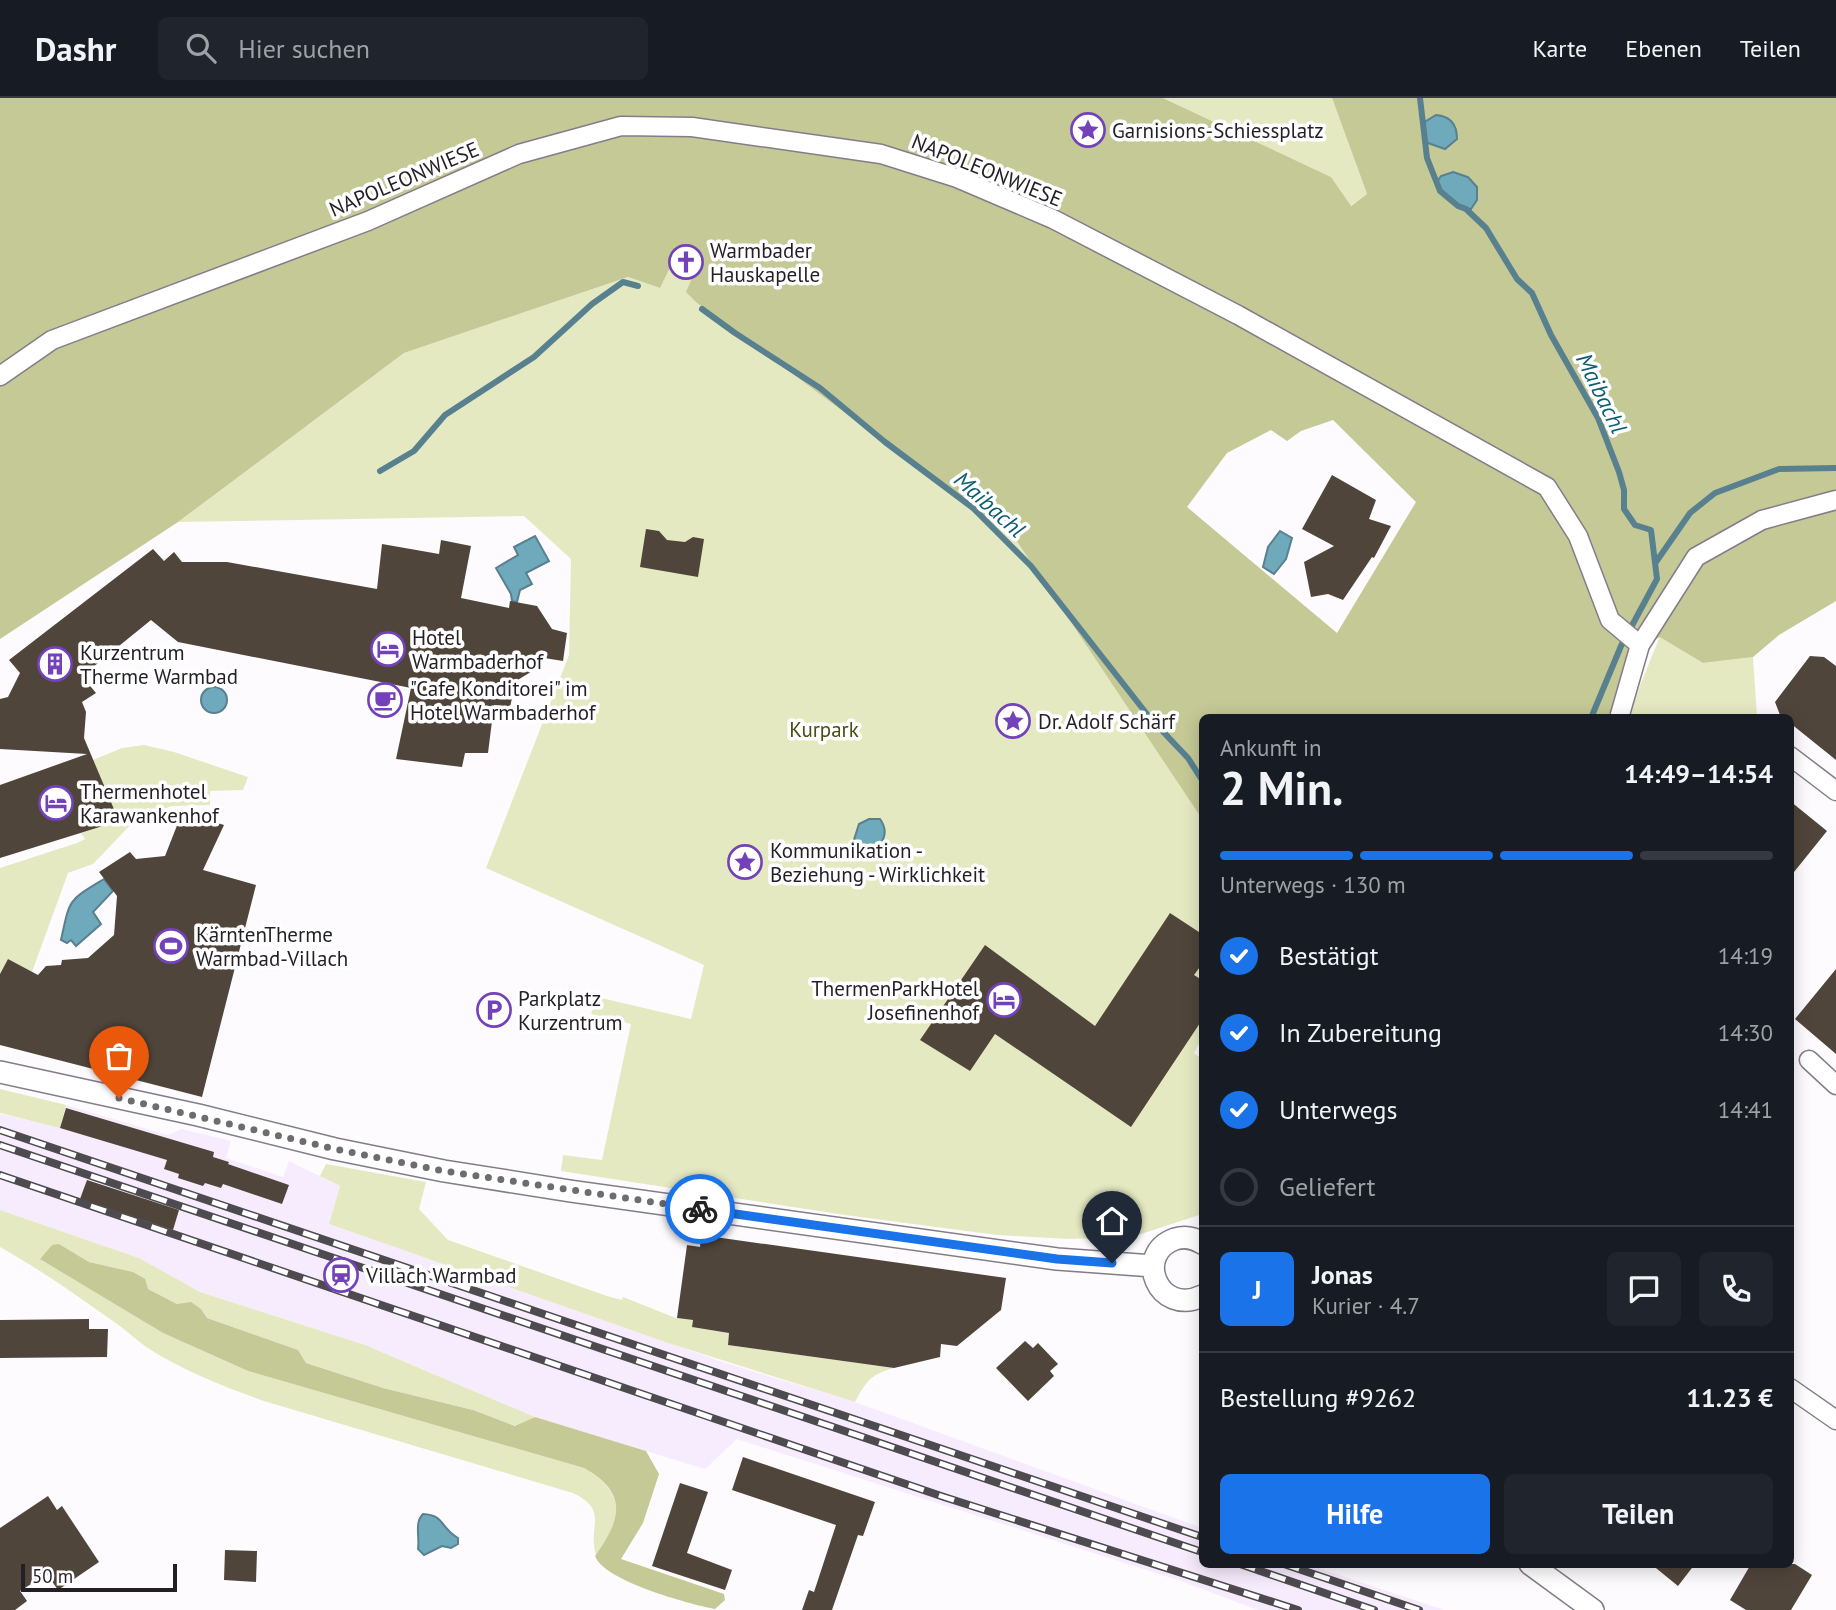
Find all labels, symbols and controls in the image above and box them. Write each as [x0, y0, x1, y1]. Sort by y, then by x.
search box [158, 17, 648, 80]
text: Dashr [35, 27, 116, 70]
icon: search [182, 29, 220, 67]
text: Hier suchen [238, 32, 370, 65]
text: Karte [1533, 33, 1587, 64]
text: Ebenen [1625, 33, 1702, 64]
text: Teilen [1740, 33, 1801, 64]
place icon: Garnisions-Schiessplatz [1069, 111, 1107, 149]
place label: Garnisions-Schiessplatz [1112, 117, 1324, 144]
street label: NAPOLEONWIESE [908, 128, 1066, 212]
street label: NAPOLEONWIESE [325, 135, 483, 223]
place label: Warmbader Hauskapelle [710, 237, 820, 288]
church icon: Warmbader Hauskapelle [667, 243, 705, 281]
water label: Maibachl [1570, 348, 1634, 438]
water label: Maibachl [948, 465, 1032, 543]
place label: Hotel Warmbaderhof [412, 624, 544, 675]
hotel icon: Hotel Warmbaderhof [369, 630, 407, 668]
place label: Kurzentrum Therme Warmbad [80, 639, 238, 690]
building icon: Kurzentrum Therme Warmbad [36, 645, 74, 683]
place label: "Cafe Konditorei" im Hotel Warmbaderhof [410, 675, 597, 726]
cafe icon: "Cafe Konditorei" im Hotel Warmbaderhof [366, 681, 404, 719]
place icon: Dr. Adolf Schärf [994, 702, 1032, 740]
place label: Dr. Adolf Schärf [1038, 708, 1176, 735]
park label: Kurpark [789, 716, 859, 743]
text: Ankunft in [1220, 733, 1322, 762]
text: 14:49–14:54 [1624, 757, 1773, 790]
text: 2 Min. [1220, 758, 1343, 818]
place label: Thermenhotel Karawankenhof [80, 778, 220, 829]
hotel icon: Thermenhotel Karawankenhof [37, 784, 75, 822]
place label: Kommunikation - Beziehung - Wirklichkeit [770, 837, 985, 888]
place icon: Kommunikation - Beziehung - Wirklichkeit [726, 843, 764, 881]
text: Unterwegs · 130 m [1220, 870, 1406, 899]
place label: KärntenTherme Warmbad-Villach [196, 921, 348, 972]
sports icon: KärntenTherme Warmbad-Villach [152, 927, 190, 965]
icon: check [1220, 937, 1258, 975]
text: Bestätigt [1279, 939, 1379, 972]
text: 14:19 [1718, 941, 1773, 970]
place label: ThermenParkHotel Josefinenhof [811, 975, 980, 1026]
hotel icon: ThermenParkHotel Josefinenhof [985, 981, 1023, 1019]
place label: Parkplatz Kurzentrum [518, 985, 623, 1036]
parking icon: Parkplatz Kurzentrum [475, 991, 513, 1029]
icon: check [1220, 1014, 1258, 1052]
text: In Zubereitung [1279, 1016, 1442, 1049]
text: 14:30 [1718, 1018, 1773, 1047]
pin [89, 1026, 149, 1098]
icon: bag [100, 1037, 138, 1075]
icon: check [1220, 1091, 1258, 1129]
text: Unterwegs [1279, 1093, 1397, 1126]
text: 14:41 [1718, 1095, 1773, 1124]
text: Geliefert [1279, 1170, 1376, 1203]
courier [665, 1174, 735, 1244]
icon: bike [681, 1190, 719, 1228]
pin [1082, 1191, 1142, 1263]
icon: home [1093, 1202, 1131, 1240]
button: chat [1607, 1252, 1681, 1326]
button: phone [1699, 1252, 1773, 1326]
station icon: Villach Warmbad [322, 1256, 360, 1294]
text: Jonas [1312, 1258, 1373, 1291]
place label: Villach Warmbad [365, 1262, 517, 1289]
text: J [1253, 1273, 1261, 1306]
text: Kurier · 4.7 [1312, 1291, 1420, 1320]
text: Bestellung #9262 [1220, 1381, 1416, 1414]
text: 11.23 € [1686, 1381, 1773, 1414]
button: Hilfe [1220, 1474, 1490, 1554]
button: Teilen [1504, 1474, 1773, 1554]
scale bar [21, 1561, 177, 1593]
text: 50 m [32, 1564, 73, 1588]

